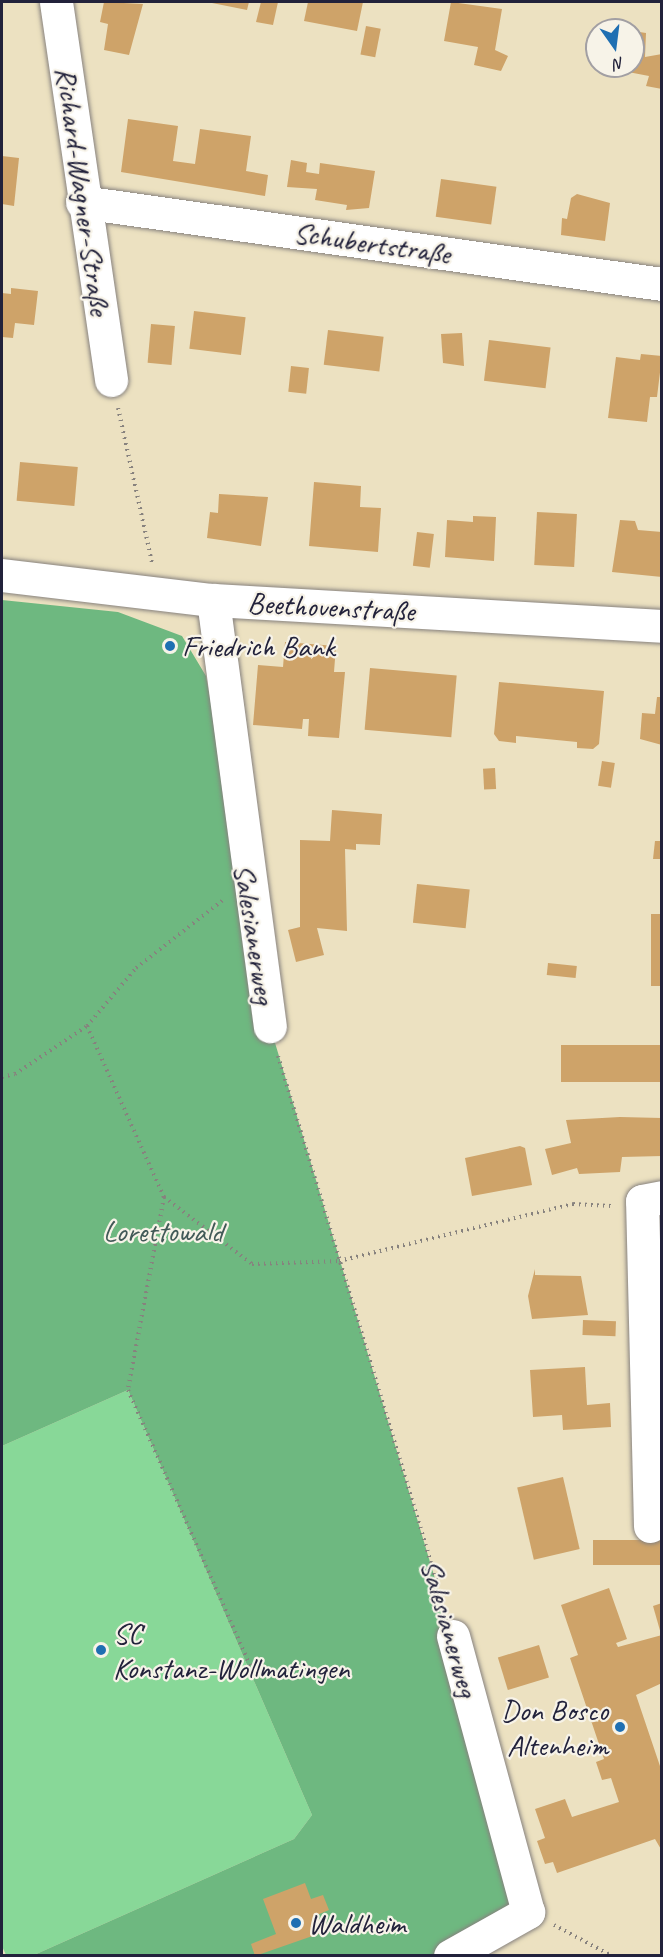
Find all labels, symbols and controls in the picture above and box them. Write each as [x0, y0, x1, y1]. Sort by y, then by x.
north arrow [585, 18, 645, 78]
text: N [612, 53, 626, 74]
street label: Richard-Wagner-Straße [48, 65, 118, 317]
street label: Schubertstraße [291, 214, 453, 272]
street label: Beethovenstraße [247, 585, 415, 629]
place label: Friedrich Bank [182, 628, 335, 664]
marker: Friedrich Bank [163, 639, 177, 653]
street label: Salesianerweg [226, 861, 284, 1007]
park label: Lorettowald [103, 1213, 223, 1249]
street label: Salesianerweg [413, 1555, 487, 1701]
place label: SC Konstanz-Wollmatingen [113, 1615, 350, 1686]
marker: SC Konstanz-Wollmatingen [94, 1643, 108, 1657]
place label: Don Bosco Altenheim [501, 1692, 608, 1762]
marker: Don Bosco Altenheim [613, 1720, 627, 1734]
place label: Waldheim [308, 1905, 405, 1941]
marker: Waldheim [289, 1916, 303, 1930]

